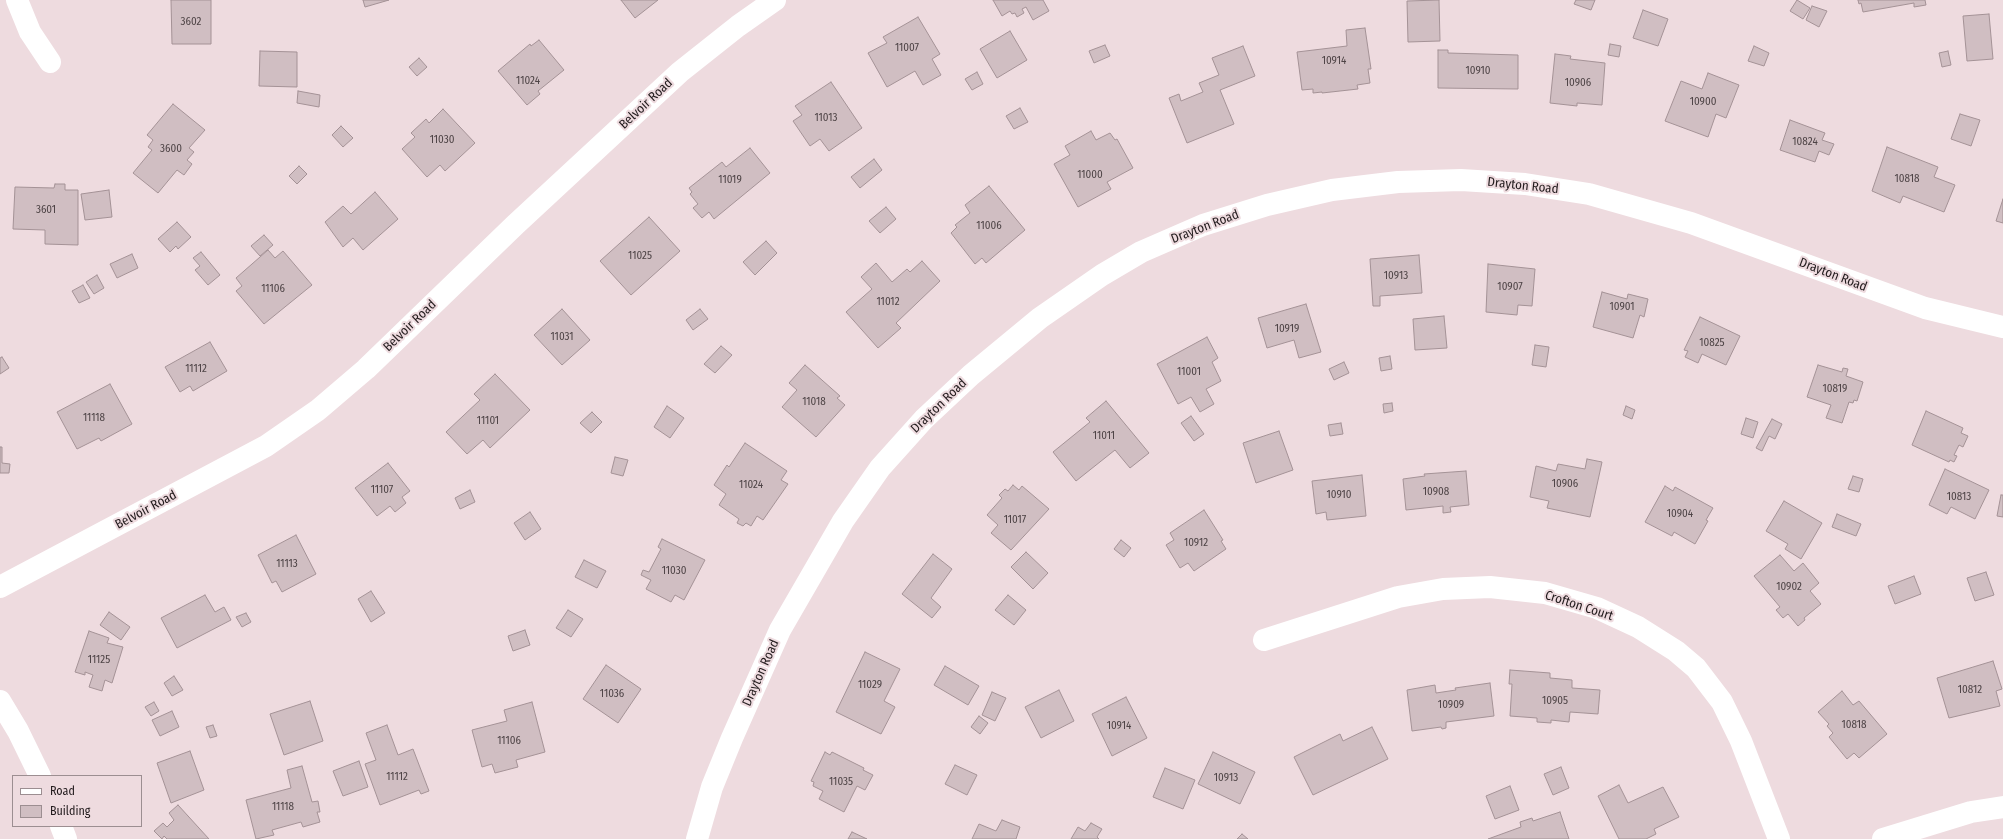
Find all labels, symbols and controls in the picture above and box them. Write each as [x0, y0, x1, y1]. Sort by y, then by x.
house number: 3602 [181, 15, 201, 29]
house number: 11007 [895, 41, 919, 55]
house number: 10914 [1322, 54, 1346, 68]
house number: 10910 [1465, 64, 1491, 78]
house number: 11024 [516, 74, 540, 88]
street label: Belvoir Road [616, 75, 676, 133]
house number: 10906 [1565, 76, 1591, 90]
house number: 10900 [1690, 95, 1716, 109]
house number: 11013 [814, 111, 838, 125]
house number: 11030 [430, 133, 454, 147]
house number: 10824 [1792, 135, 1818, 149]
house number: 3600 [160, 142, 182, 156]
house number: 11000 [1077, 168, 1103, 182]
house number: 10818 [1894, 172, 1920, 186]
house number: 11019 [718, 173, 742, 187]
street label: Drayton Road [1487, 175, 1559, 197]
house number: 3601 [36, 203, 56, 217]
street label: Drayton Road [1169, 207, 1241, 247]
house number: 11006 [976, 219, 1002, 233]
house number: 11025 [628, 249, 652, 263]
street label: Drayton Road [1797, 255, 1869, 295]
house number: 10913 [1384, 269, 1408, 283]
house number: 10907 [1497, 280, 1523, 294]
house number: 11106 [261, 282, 285, 296]
house number: 11012 [876, 295, 900, 309]
street label: Belvoir Road [380, 297, 440, 355]
house number: 10901 [1609, 300, 1635, 314]
house number: 10919 [1275, 322, 1299, 336]
house number: 11031 [550, 330, 574, 344]
house number: 10825 [1699, 336, 1725, 350]
house number: 11112 [185, 362, 207, 376]
house number: 11001 [1177, 365, 1201, 379]
street label: Drayton Road [908, 376, 970, 436]
house number: 10819 [1823, 382, 1847, 396]
house number: 11018 [802, 395, 826, 409]
house number: 11118 [83, 411, 105, 425]
house number: 11101 [477, 414, 499, 428]
house number: 11011 [1093, 429, 1115, 443]
house number: 10906 [1552, 477, 1578, 491]
house number: 11024 [739, 478, 763, 492]
house number: 11107 [371, 483, 393, 497]
house number: 10908 [1423, 485, 1449, 499]
street label: Belvoir Road [113, 487, 179, 533]
house number: 10910 [1326, 488, 1352, 502]
house number: 10813 [1947, 490, 1971, 504]
house number: 10904 [1667, 507, 1693, 521]
house number: 11017 [1004, 513, 1026, 527]
house number: 10912 [1184, 536, 1208, 550]
house number: 11113 [276, 557, 298, 571]
house number: 11030 [662, 564, 686, 578]
house number: 10902 [1776, 580, 1802, 594]
street label: Crofton Court [1543, 588, 1615, 624]
street label: Drayton Road [739, 637, 783, 709]
house number: 11125 [88, 653, 110, 667]
house number: 11029 [858, 678, 882, 692]
house number: 10812 [1958, 683, 1982, 697]
house number: 11036 [600, 687, 624, 701]
house number: 10905 [1542, 694, 1568, 708]
house number: 10909 [1438, 698, 1464, 712]
house number: 10818 [1841, 718, 1867, 732]
house number: 10914 [1107, 719, 1131, 733]
house number: 11106 [497, 734, 521, 748]
house number: 11112 [386, 770, 408, 784]
house number: 10913 [1214, 771, 1238, 785]
legend [12, 775, 142, 827]
house number: 11035 [829, 775, 853, 789]
text: Road [50, 784, 75, 798]
house number: 11118 [272, 800, 294, 814]
text: Building [50, 804, 90, 818]

